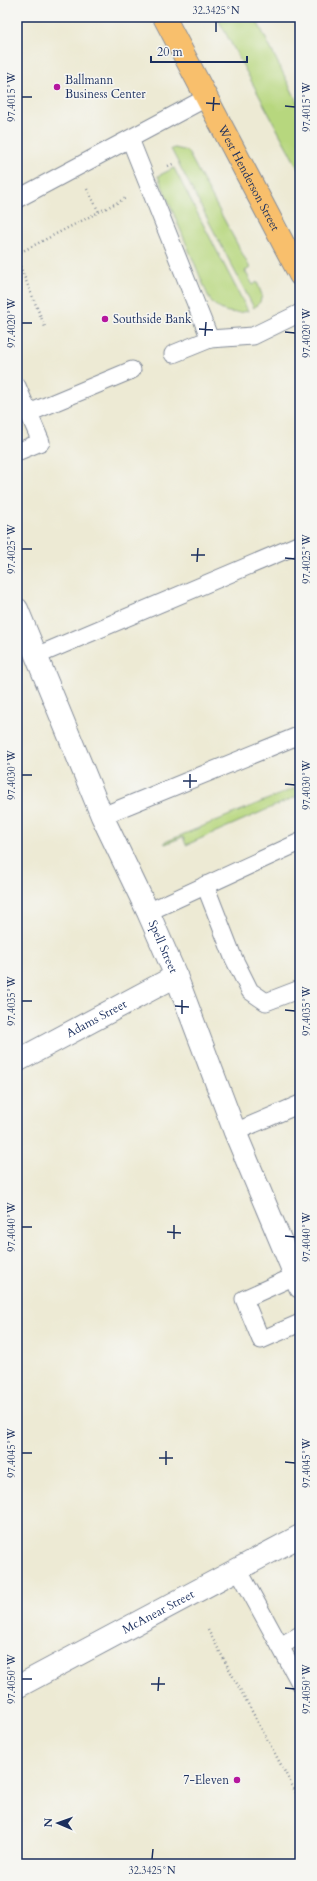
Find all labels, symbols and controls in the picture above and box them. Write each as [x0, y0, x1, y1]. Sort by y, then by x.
text: 32.3425°N [193, 4, 240, 18]
scale bar [151, 38, 247, 64]
text: 20 m [157, 44, 184, 60]
text: 97.4015°W [5, 71, 19, 122]
place label: Ballmann Business Center [65, 72, 146, 102]
text: 97.4015°W [300, 81, 314, 132]
marker: Ballmann Business Center [52, 82, 62, 92]
street label: West Henderson Street [214, 121, 284, 234]
text: 97.4020°W [5, 297, 19, 348]
text: 97.4020°W [300, 307, 314, 358]
place label: Southside Bank [113, 311, 192, 327]
marker: Southside Bank [100, 314, 110, 324]
text: 97.4025°W [5, 523, 19, 574]
text: 97.4025°W [300, 533, 314, 584]
text: 97.4030°W [5, 749, 19, 800]
text: 97.4030°W [300, 759, 314, 810]
street label: Spell Street [145, 918, 182, 976]
text: 97.4035°W [5, 975, 19, 1026]
text: 97.4035°W [300, 985, 314, 1036]
street label: Adams Street [63, 996, 130, 1041]
text: 97.4040°W [5, 1201, 19, 1252]
text: 97.4040°W [300, 1211, 314, 1262]
text: 97.4045°W [5, 1427, 19, 1478]
text: 97.4045°W [300, 1437, 314, 1488]
street label: McAnear Street [119, 1586, 197, 1637]
text: 97.4050°W [5, 1653, 19, 1704]
text: 97.4050°W [300, 1663, 314, 1714]
place label: 7-Eleven [183, 1772, 229, 1788]
marker: 7-Eleven [232, 1775, 242, 1785]
north arrow [38, 1803, 78, 1843]
text: N [41, 1817, 56, 1828]
text: 32.3425°N [129, 1864, 176, 1878]

